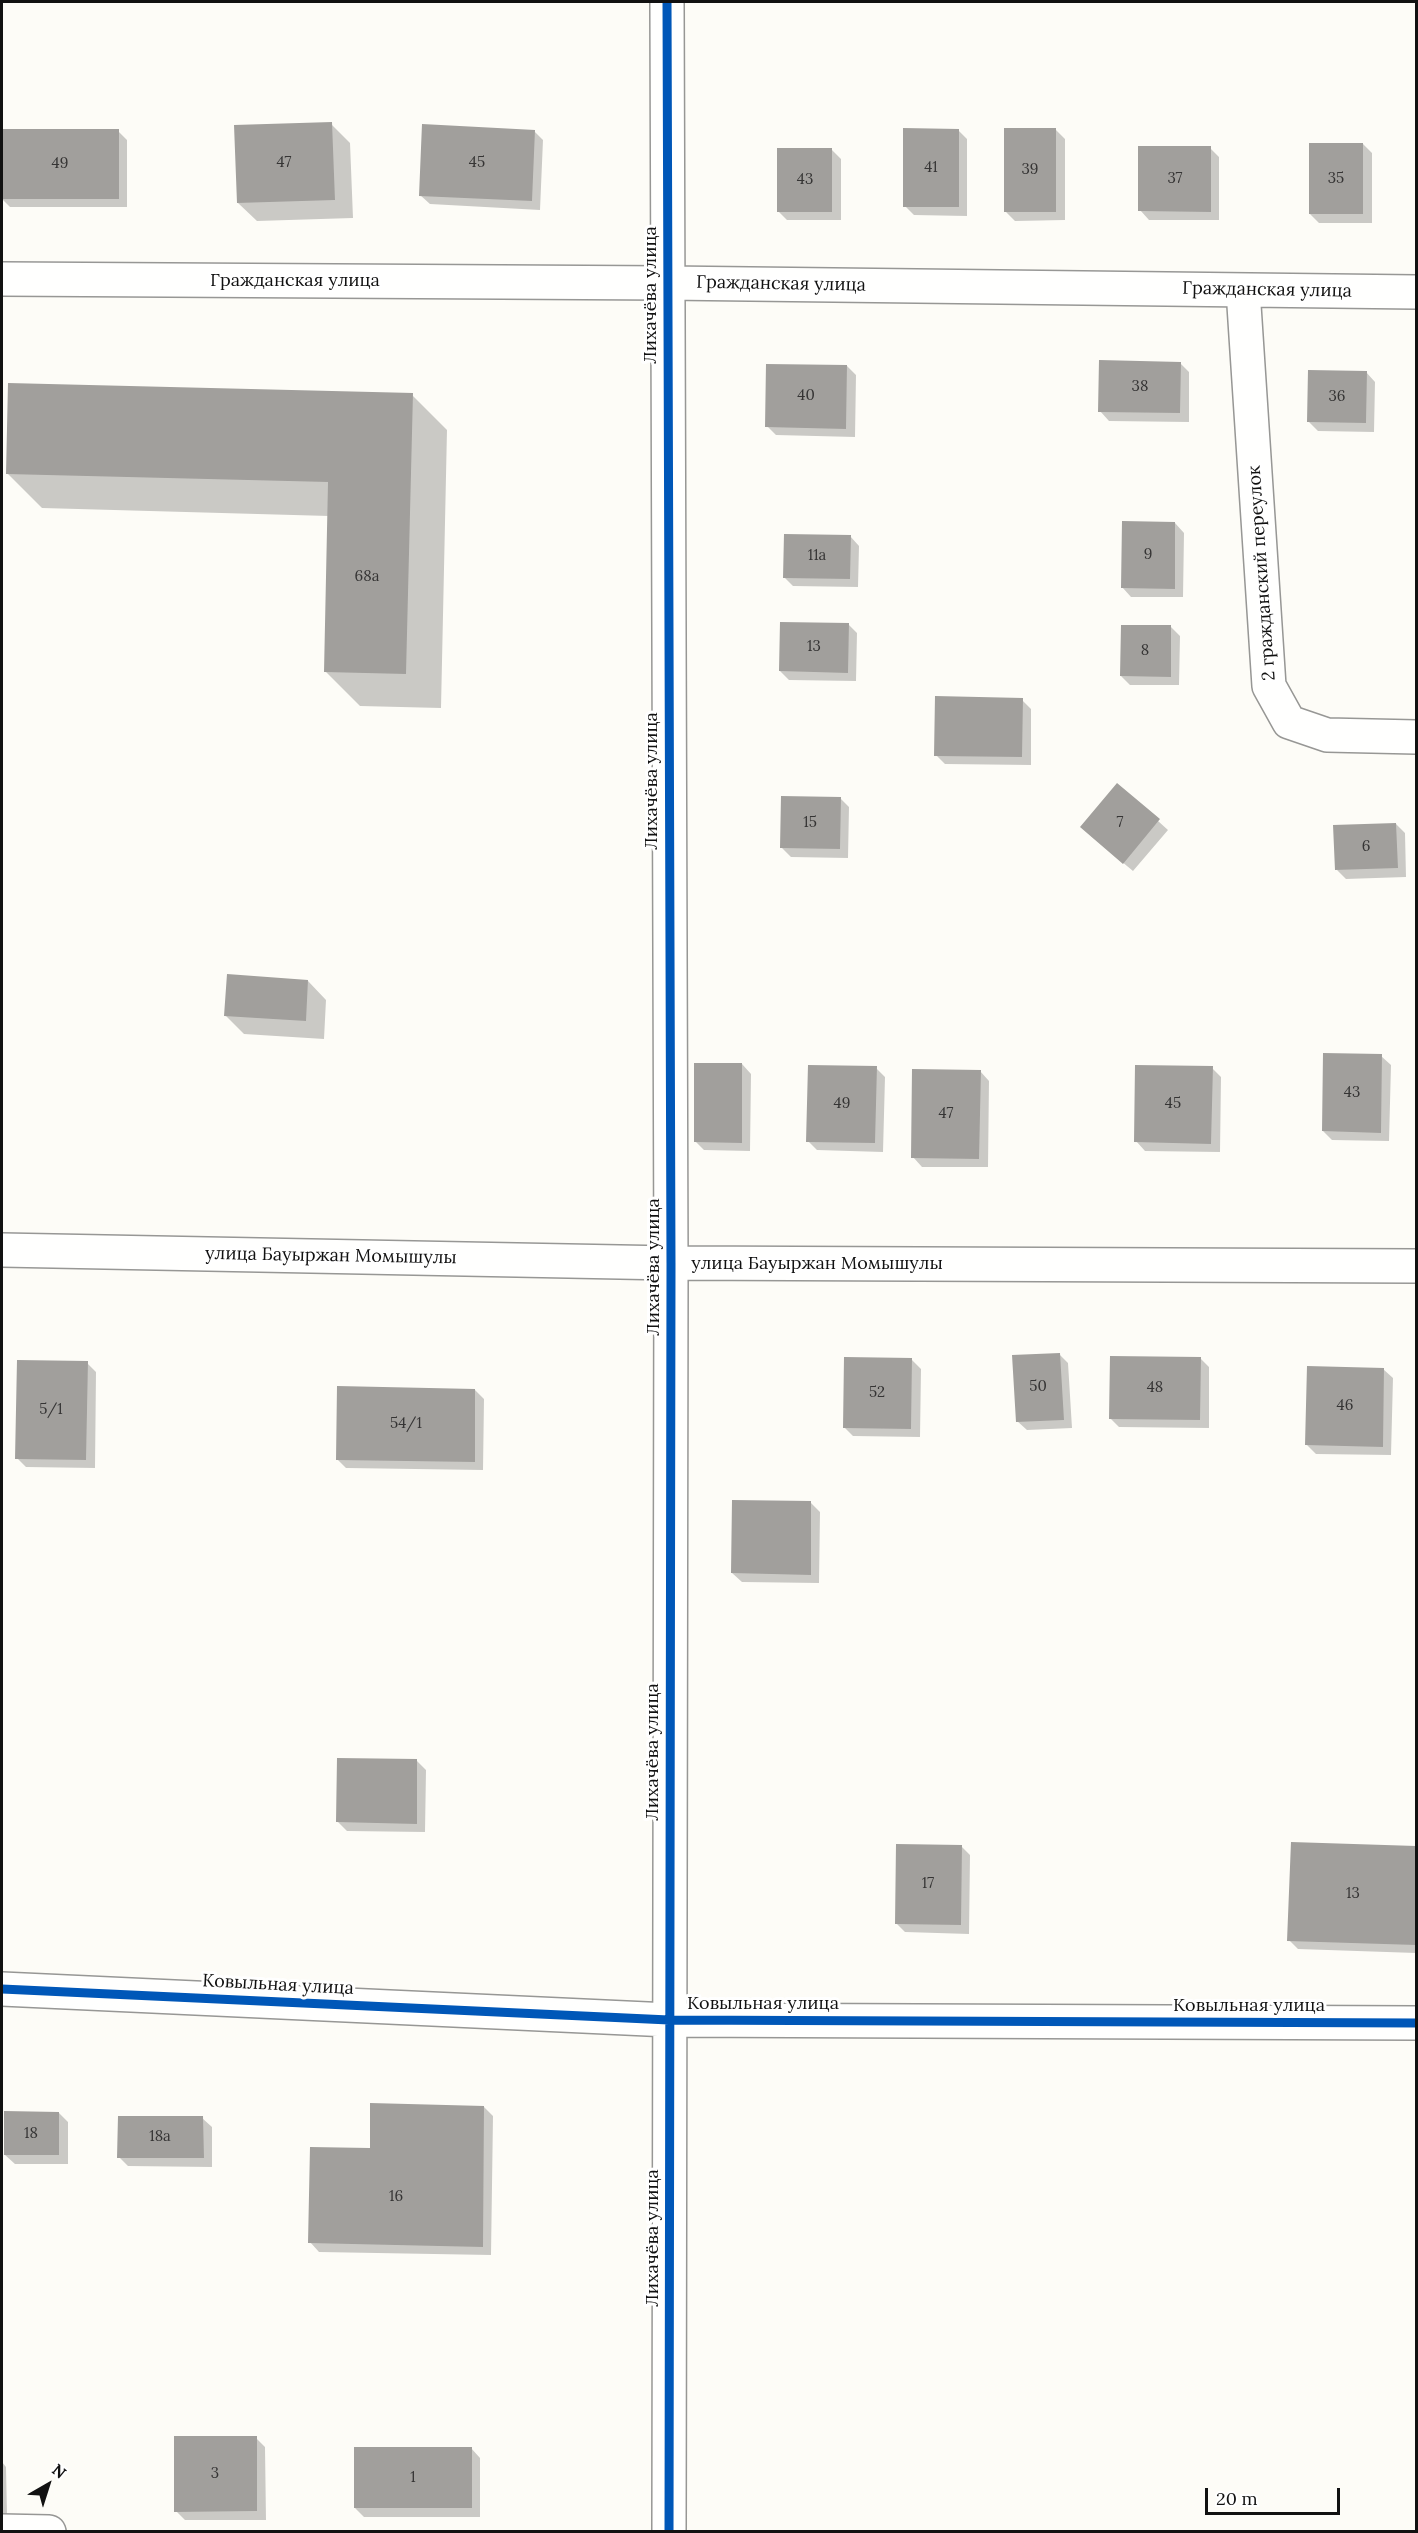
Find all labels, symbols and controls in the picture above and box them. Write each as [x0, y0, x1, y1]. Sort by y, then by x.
house number: 47 [276, 154, 292, 172]
house number: 45 [469, 154, 485, 172]
house number: 49 [52, 155, 68, 173]
house number: 41 [924, 159, 938, 177]
house number: 39 [1021, 161, 1039, 179]
house number: 37 [1168, 170, 1182, 188]
house number: 35 [1328, 170, 1344, 188]
house number: 43 [797, 171, 813, 189]
street label: Лихачёва улица [640, 226, 662, 364]
street label: Гражданская улица [210, 270, 380, 292]
street label: Гражданская улица [696, 272, 866, 296]
street label: Гражданская улица [1182, 278, 1352, 302]
house number: 38 [1132, 378, 1148, 396]
house number: 40 [797, 387, 815, 405]
house number: 36 [1328, 388, 1346, 406]
street label: 2 гражданский переулок [1244, 465, 1280, 681]
house number: 9 [1144, 546, 1152, 564]
house number: 11а [808, 547, 826, 565]
house number: 68а [355, 568, 379, 586]
house number: 13 [807, 638, 821, 656]
house number: 8 [1141, 642, 1149, 660]
street label: Лихачёва улица [641, 712, 663, 850]
house number: 15 [803, 814, 817, 832]
house number: 7 [1117, 814, 1123, 832]
house number: 6 [1362, 838, 1370, 856]
house number: 43 [1344, 1084, 1360, 1102]
house number: 49 [834, 1095, 850, 1113]
house number: 45 [1165, 1095, 1181, 1113]
house number: 47 [938, 1105, 954, 1123]
street label: Лихачёва улица [643, 1198, 665, 1336]
street label: улица Бауыржан Момышулы [205, 1243, 457, 1269]
street label: улица Бауыржан Момышулы [691, 1253, 943, 1275]
house number: 50 [1029, 1378, 1047, 1396]
house number: 48 [1147, 1379, 1163, 1397]
house number: 52 [869, 1384, 885, 1402]
house number: 46 [1337, 1397, 1353, 1415]
house number: 5/1 [39, 1401, 63, 1419]
house number: 54/1 [390, 1415, 422, 1433]
street label: Лихачёва улица [642, 1683, 664, 1821]
house number: 17 [922, 1875, 934, 1893]
house number: 13 [1346, 1885, 1360, 1903]
street label: Ковыльная улица [202, 1970, 354, 2000]
street label: Ковыльная улица [687, 1993, 839, 2015]
street label: Ковыльная улица [1173, 1995, 1325, 2017]
house number: 18 [24, 2125, 38, 2143]
house number: 18а [149, 2128, 171, 2146]
street label: Лихачёва улица [642, 2169, 664, 2307]
house number: 16 [389, 2188, 403, 2206]
north arrow [18, 2455, 78, 2515]
text: N [48, 2459, 70, 2483]
house number: 3 [211, 2465, 219, 2483]
house number: 1 [410, 2469, 416, 2487]
scale bar [1208, 2476, 1343, 2514]
text: 20 m [1216, 2487, 1258, 2510]

